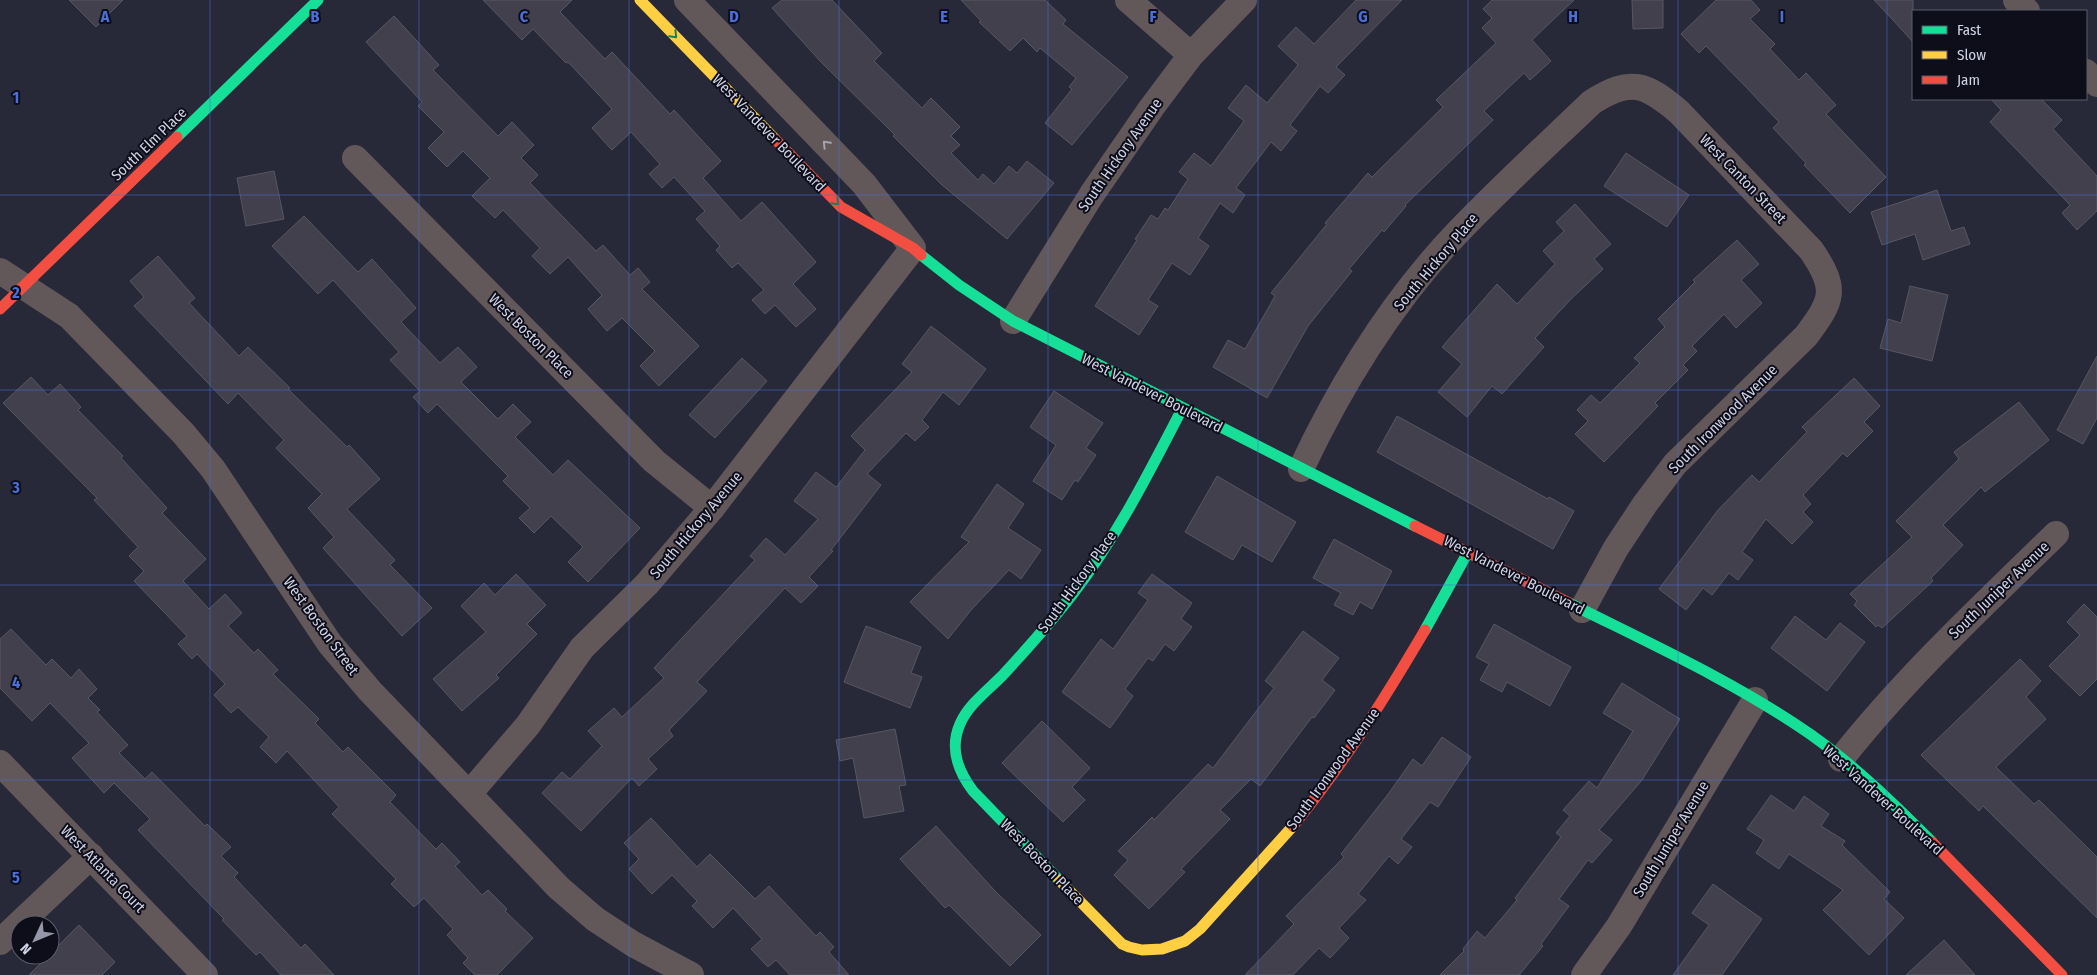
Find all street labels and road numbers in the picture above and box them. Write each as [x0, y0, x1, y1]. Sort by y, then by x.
street label: West Vandever Boulevard [708, 71, 830, 195]
street label: South Hickory Avenue [1074, 95, 1166, 215]
street label: South Elm Place [108, 104, 190, 184]
street label: West Canton Street [1696, 131, 1790, 227]
street label: South Hickory Place [1390, 210, 1482, 314]
street label: West Boston Place [485, 290, 577, 382]
street label: West Vandever Boulevard [1079, 350, 1225, 436]
street label: South Ironwood Avenue [1665, 361, 1781, 477]
street label: South Hickory Avenue [646, 468, 746, 582]
street label: South Hickory Place [1034, 528, 1120, 636]
street label: West Vandever Boulevard [1441, 532, 1587, 618]
street label: South Juniper Avenue [1945, 538, 2053, 642]
street label: West Boston Street [279, 573, 363, 679]
street label: South Ironwood Avenue [1283, 705, 1383, 833]
street label: West Vandever Boulevard [1819, 741, 1947, 859]
street label: South Juniper Avenue [1629, 778, 1713, 900]
street label: West Boston Place [997, 815, 1087, 909]
street label: West Atlanta Court [57, 822, 149, 916]

